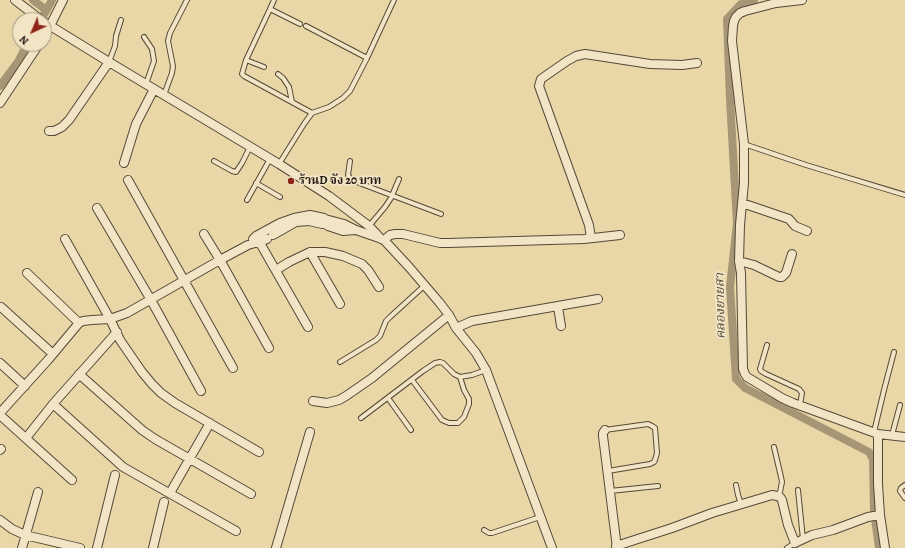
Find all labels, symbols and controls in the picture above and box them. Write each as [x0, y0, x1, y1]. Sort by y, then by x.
north arrow [12, 12, 52, 52]
text: N [16, 32, 32, 48]
place label: ร้านD จัง 20 บาท [299, 174, 381, 188]
marker: ร้านD จัง 20 บาท [286, 176, 296, 186]
water label: คลองยายสา [713, 273, 729, 339]

